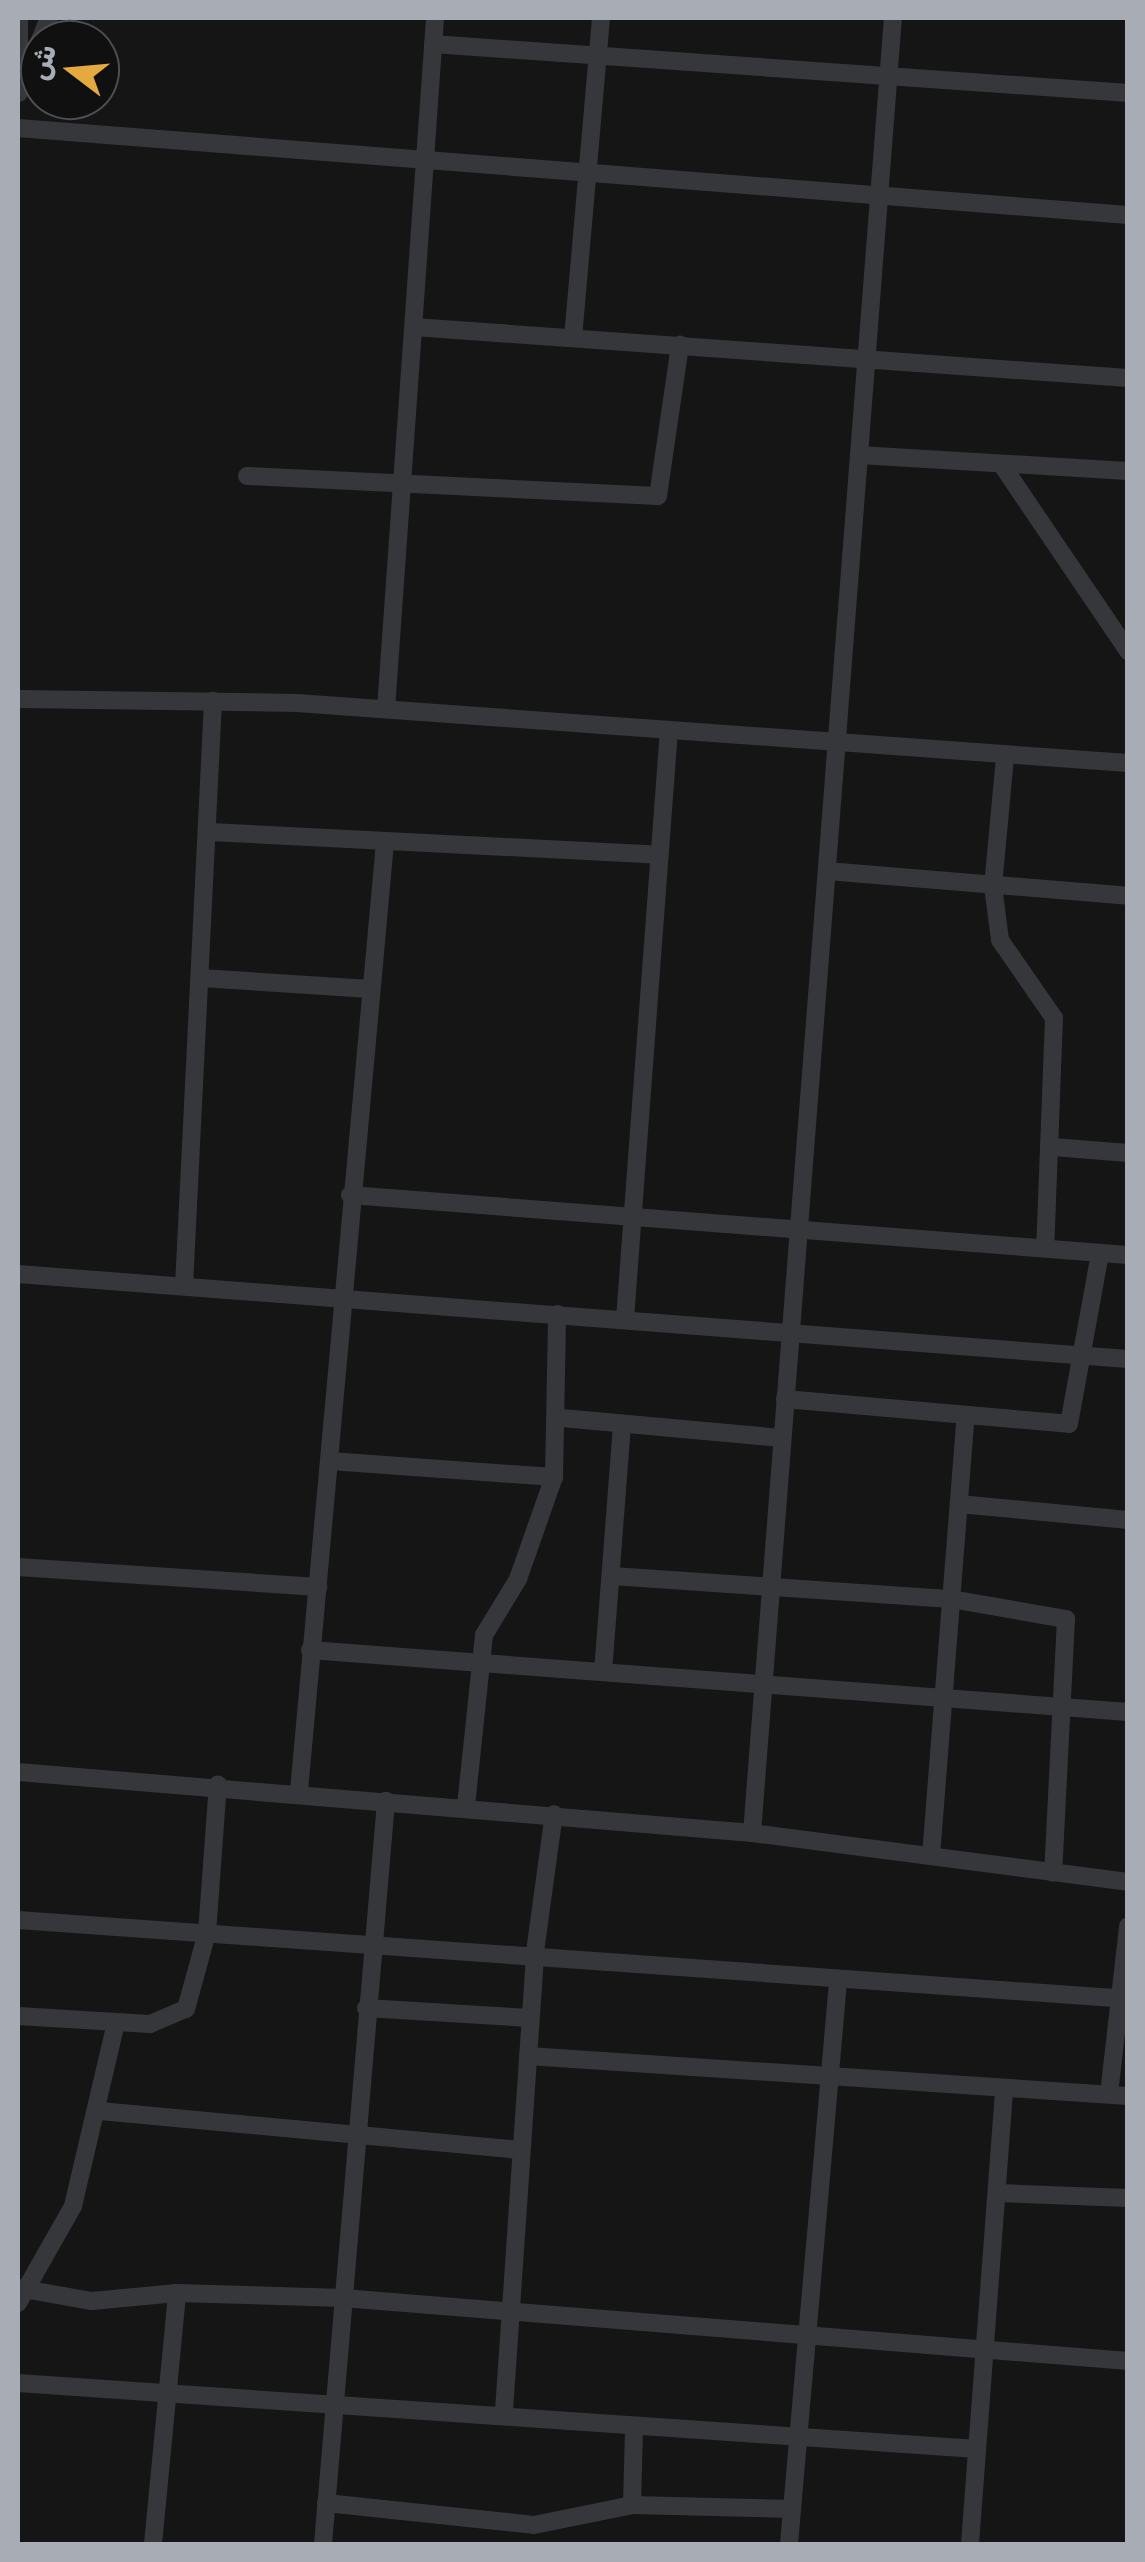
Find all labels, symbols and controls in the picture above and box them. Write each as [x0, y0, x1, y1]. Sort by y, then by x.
north arrow [20, 20, 120, 120]
text: ش [22, 41, 63, 84]

